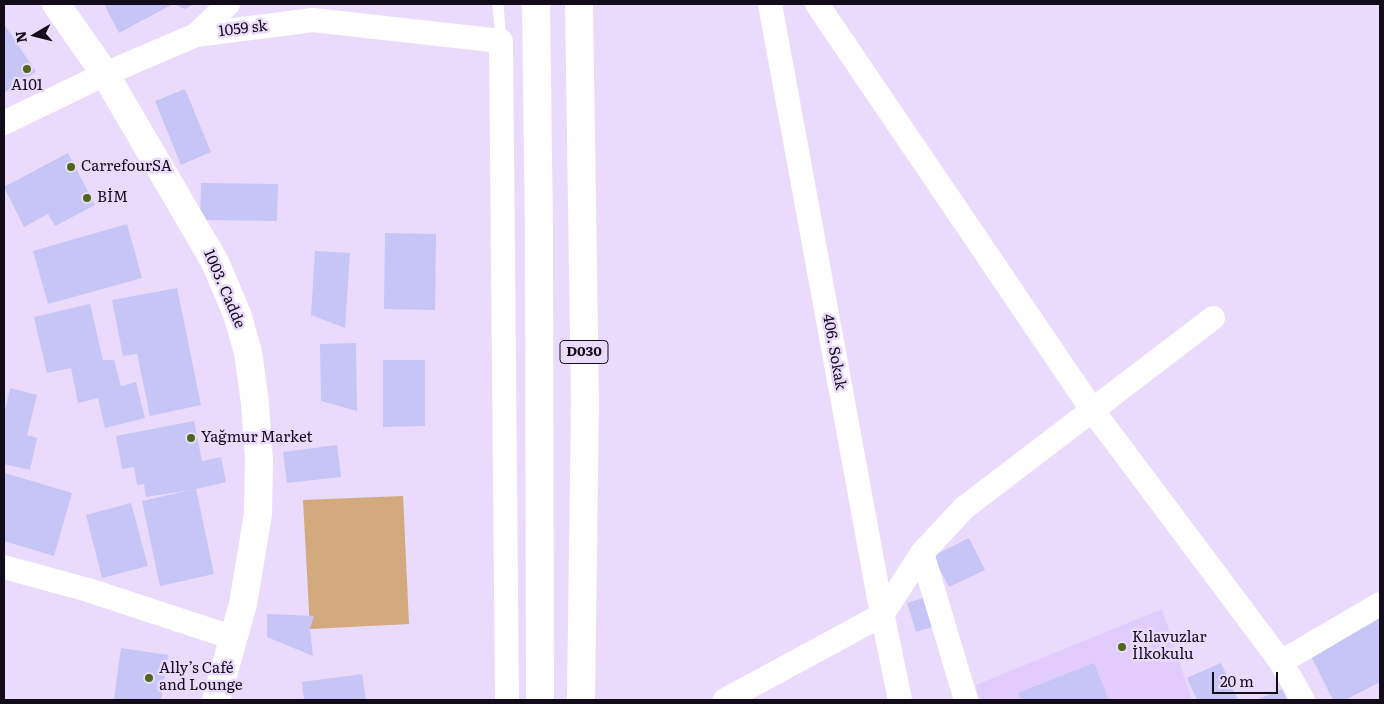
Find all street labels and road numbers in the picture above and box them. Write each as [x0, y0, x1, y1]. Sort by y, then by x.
street label: 1059 sk [218, 17, 268, 41]
street label: 1003. Cadde [199, 247, 249, 331]
street label: 406. Sokak [818, 313, 850, 391]
road number: D030 [560, 341, 608, 364]

